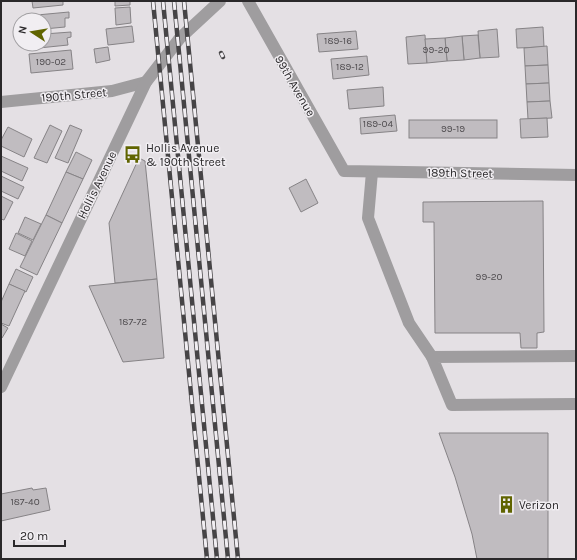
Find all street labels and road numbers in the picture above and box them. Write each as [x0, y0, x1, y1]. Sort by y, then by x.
street label: 99th Avenue [272, 53, 318, 119]
street label: 190th Street [41, 85, 108, 105]
street label: Hollis Avenue [75, 149, 119, 221]
street label: 189th Street [427, 165, 494, 181]

